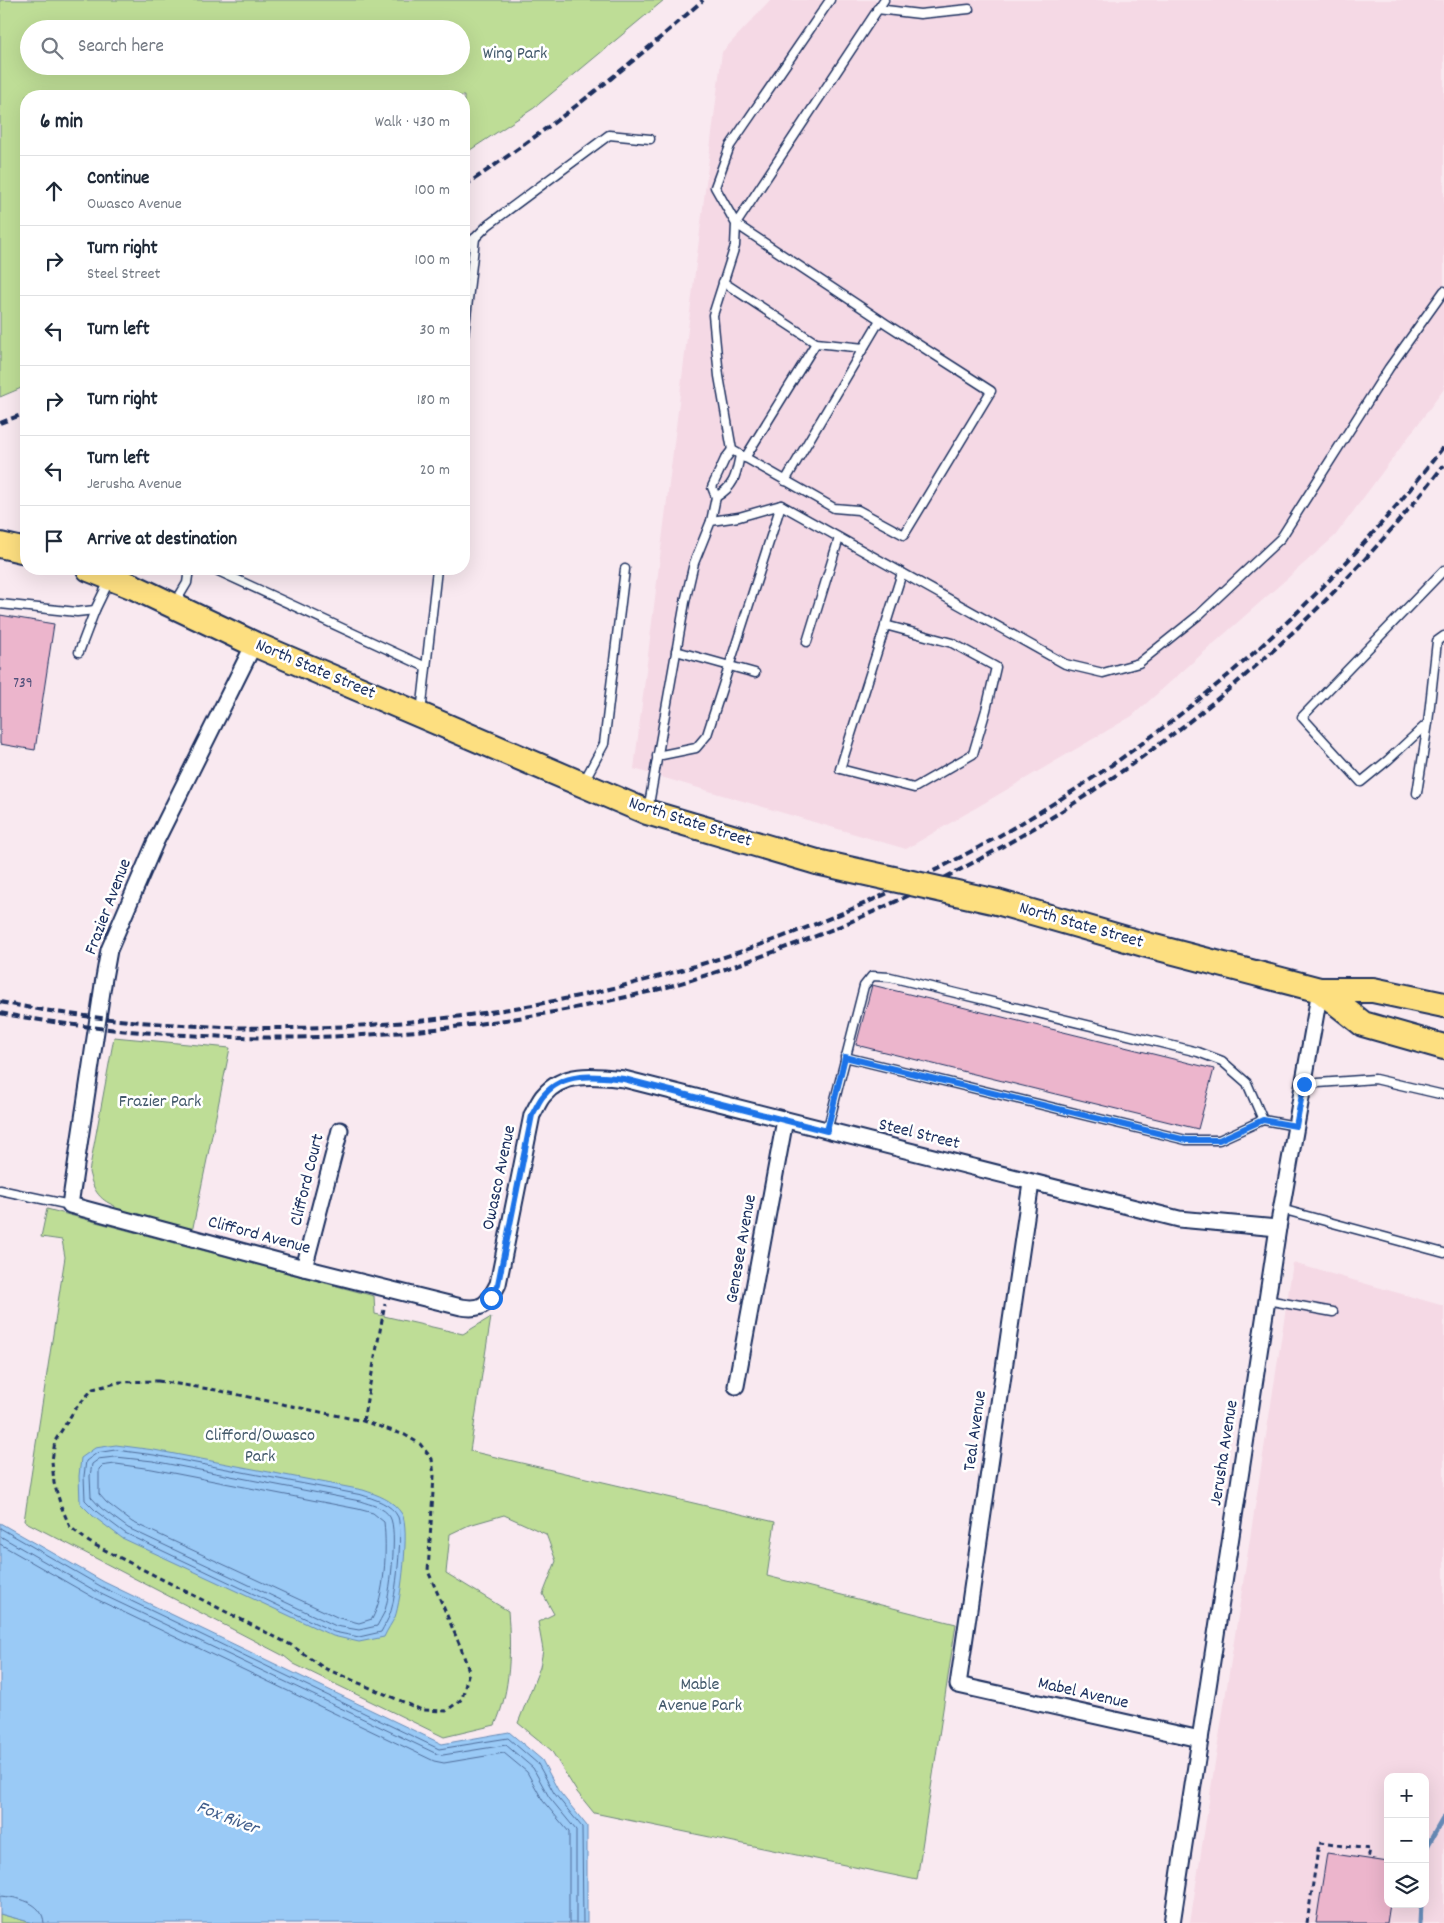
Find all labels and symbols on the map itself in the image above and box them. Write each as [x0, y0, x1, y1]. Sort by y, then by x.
park label: Wing Park [483, 42, 547, 67]
street label: North State Street [251, 633, 379, 707]
house number: 739 [13, 673, 33, 695]
street label: North State Street [625, 791, 755, 855]
street label: Frazier Avenue [79, 855, 139, 959]
street label: North State Street [1016, 896, 1146, 956]
route end [1293, 1073, 1316, 1096]
park label: Frazier Park [119, 1090, 201, 1115]
street label: Steel Street [876, 1113, 962, 1157]
street label: Owasco Avenue [477, 1123, 523, 1233]
street label: Clifford Court [285, 1131, 332, 1229]
street label: Genesee Avenue [720, 1193, 764, 1305]
street label: Clifford Avenue [205, 1210, 313, 1262]
route start [480, 1287, 503, 1310]
street label: Teal Avenue [958, 1389, 994, 1473]
street label: Jerusha Avenue [1204, 1398, 1246, 1508]
park label: Clifford/Owasco Park [205, 1424, 315, 1470]
street label: Mabel Avenue [1035, 1671, 1131, 1717]
park label: Mable Avenue Park [658, 1673, 742, 1719]
water label: Fox River [192, 1795, 264, 1844]

